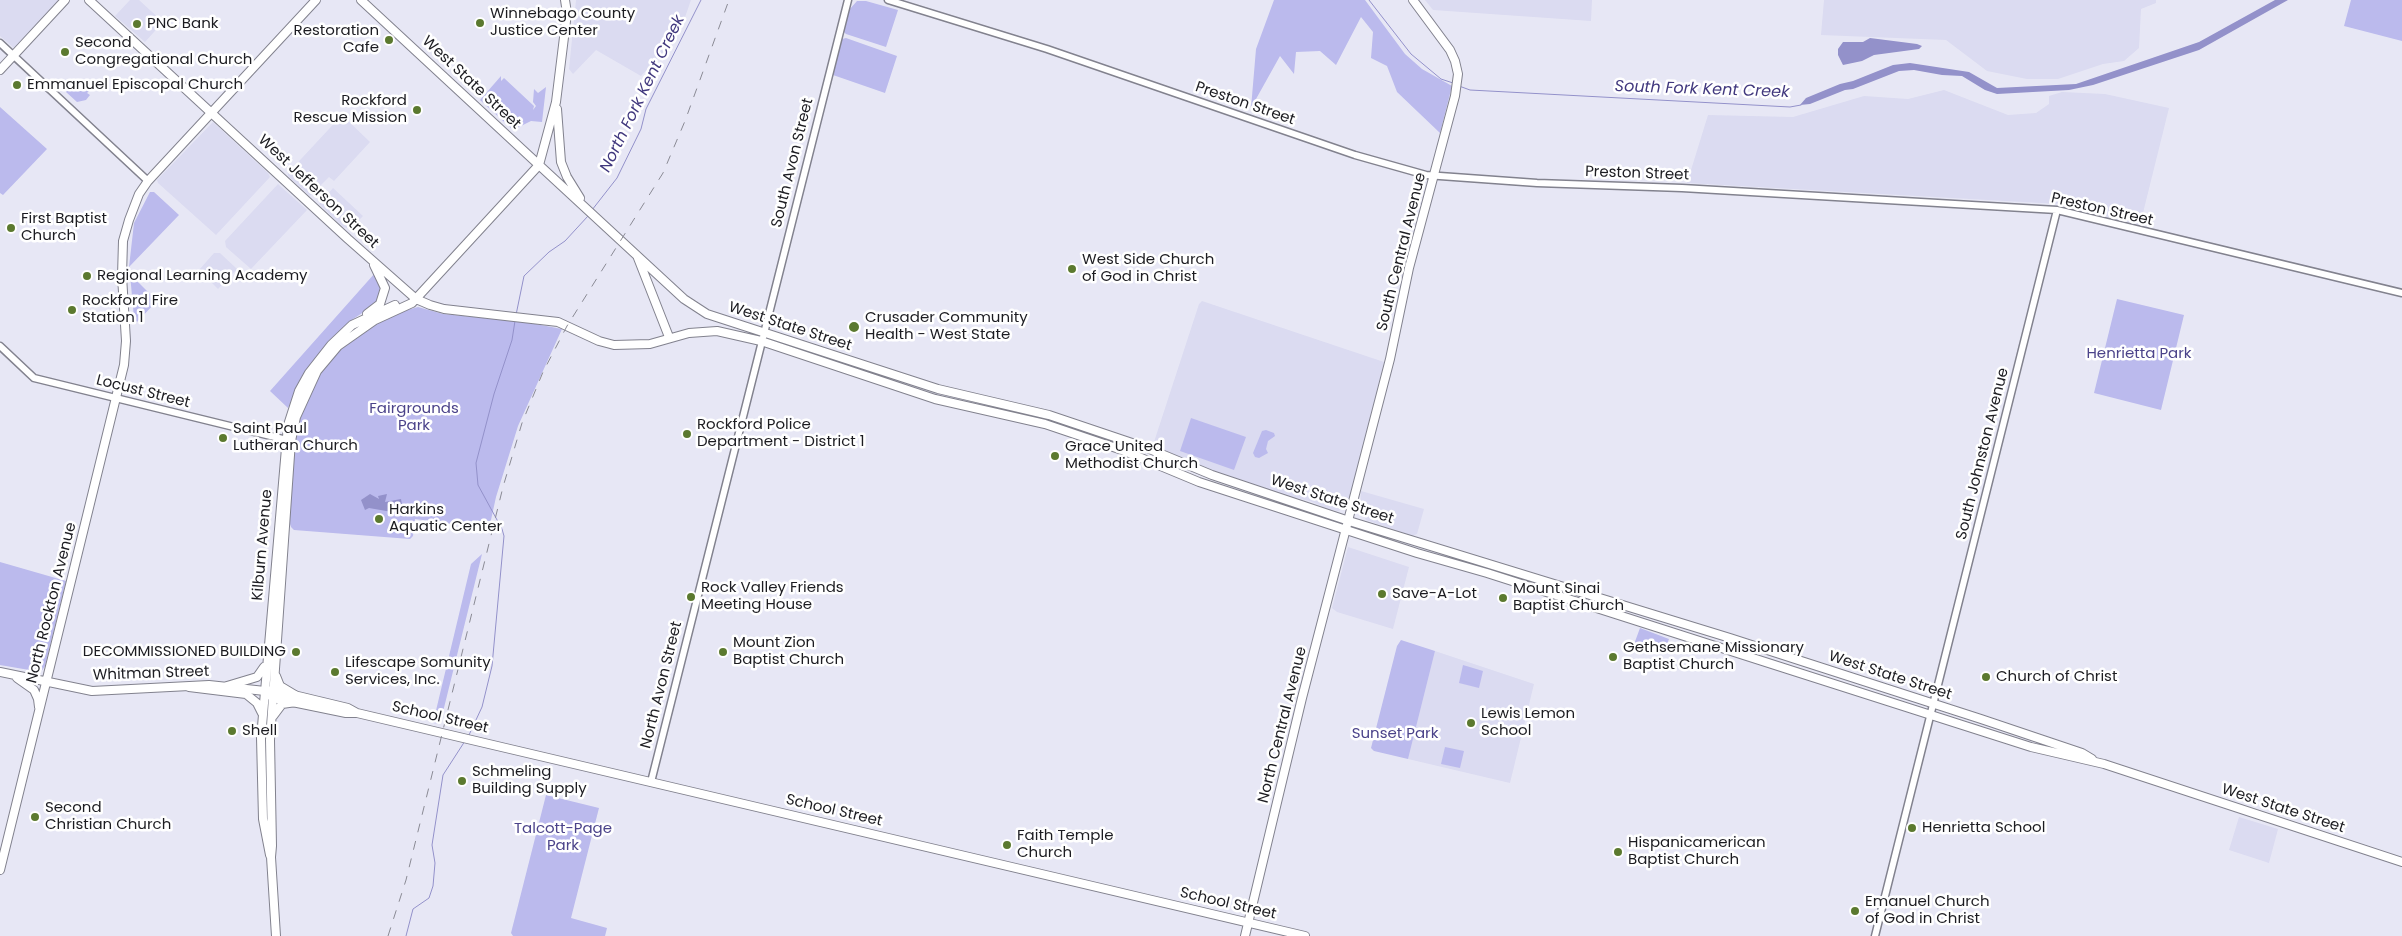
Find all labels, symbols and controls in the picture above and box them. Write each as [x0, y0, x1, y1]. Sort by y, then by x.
place label: Winnebago County Justice Center [490, 5, 635, 40]
water label: North Fork Kent Creek [597, 12, 689, 176]
place label: PNC Bank [147, 15, 218, 33]
marker: Winnebago County Justice Center [474, 17, 486, 29]
marker: PNC Bank [131, 18, 143, 30]
place label: Restoration Cafe [294, 22, 379, 57]
street label: West State Street [418, 33, 524, 133]
place label: Second Congregational Church [75, 34, 252, 69]
marker: Restoration Cafe [383, 34, 395, 46]
marker: Second Congregational Church [59, 46, 71, 58]
place label: Emmanuel Episcopal Church [27, 76, 243, 94]
water label: South Fork Kent Creek [1614, 77, 1790, 103]
marker: Emmanuel Episcopal Church [11, 79, 23, 91]
street label: Preston Street [1193, 79, 1297, 129]
place label: Rockford Rescue Mission [294, 92, 407, 127]
street label: South Avon Street [768, 96, 818, 230]
marker: Rockford Rescue Mission [411, 104, 423, 116]
street label: West Jefferson Street [254, 131, 382, 253]
street label: Preston Street [1585, 163, 1689, 185]
street label: South Central Avenue [1374, 171, 1430, 333]
street label: Preston Street [2049, 190, 2155, 230]
place label: First Baptist Church [21, 210, 107, 245]
marker: First Baptist Church [5, 222, 17, 234]
place label: West Side Church of God in Christ [1082, 251, 1214, 286]
marker: West Side Church of God in Christ [1066, 263, 1078, 275]
place label: Regional Learning Academy [97, 267, 308, 285]
marker: Regional Learning Academy [81, 270, 93, 282]
place label: Rockford Fire Station 1 [82, 292, 178, 327]
street label: West State Street [726, 299, 854, 355]
marker: Rockford Fire Station 1 [66, 304, 78, 316]
place label: Crusader Community Health - West State [865, 309, 1028, 344]
marker: Crusader Community Health - West State [847, 320, 861, 334]
park label: Henrietta Park [2086, 345, 2192, 363]
street label: South Johnston Avenue [1953, 366, 2013, 542]
street label: Locust Street [94, 372, 192, 412]
park label: Fairgrounds Park [369, 400, 459, 435]
place label: Rockford Police Department - District 1 [697, 416, 865, 451]
place label: Saint Paul Lutheran Church [233, 420, 358, 455]
marker: Rockford Police Department - District 1 [681, 428, 693, 440]
marker: Saint Paul Lutheran Church [217, 432, 229, 444]
place label: Grace United Methodist Church [1065, 438, 1198, 473]
marker: Grace United Methodist Church [1049, 450, 1061, 462]
street label: West State Street [1268, 472, 1396, 528]
street label: Kilburn Avenue [249, 489, 277, 601]
place label: Harkins Aquatic Center [389, 501, 502, 536]
marker: Harkins Aquatic Center [373, 513, 385, 525]
street label: North Rockton Avenue [23, 521, 81, 685]
place label: Rock Valley Friends Meeting House [701, 579, 844, 614]
place label: Mount Sinai Baptist Church [1513, 580, 1624, 615]
place label: Save-A-Lot [1392, 585, 1477, 603]
marker: Save-A-Lot [1376, 588, 1388, 600]
marker: Rock Valley Friends Meeting House [685, 591, 697, 603]
marker: Mount Sinai Baptist Church [1497, 592, 1509, 604]
street label: North Avon Street [637, 620, 687, 750]
place label: Mount Zion Baptist Church [733, 634, 844, 669]
place label: Gethsemane Missionary Baptist Church [1623, 639, 1804, 674]
place label: DECOMMISSIONED BUILDING [83, 643, 286, 661]
street label: North Central Avenue [1255, 645, 1311, 805]
marker: DECOMMISSIONED BUILDING [290, 646, 302, 658]
marker: Mount Zion Baptist Church [717, 646, 729, 658]
street label: West State Street [1826, 648, 1954, 704]
marker: Gethsemane Missionary Baptist Church [1607, 651, 1619, 663]
place label: Lifescape Somunity Services, Inc. [345, 654, 491, 689]
street label: Whitman Street [92, 663, 210, 685]
marker: Lifescape Somunity Services, Inc. [329, 666, 341, 678]
place label: Church of Christ [1996, 668, 2117, 686]
marker: Church of Christ [1980, 671, 1992, 683]
street label: School Street [390, 698, 490, 738]
place label: Lewis Lemon School [1481, 705, 1575, 740]
marker: Lewis Lemon School [1465, 717, 1477, 729]
place label: Shell [242, 722, 277, 740]
marker: Shell [226, 725, 238, 737]
park label: Sunset Park [1352, 725, 1438, 743]
place label: Schmeling Building Supply [472, 763, 587, 798]
marker: Schmeling Building Supply [456, 775, 468, 787]
street label: West State Street [2219, 781, 2347, 837]
street label: School Street [784, 791, 884, 831]
place label: Second Christian Church [45, 799, 171, 834]
marker: Second Christian Church [29, 811, 41, 823]
place label: Henrietta School [1922, 819, 2045, 837]
park label: Talcott-Page Park [514, 820, 612, 855]
marker: Henrietta School [1906, 822, 1918, 834]
place label: Faith Temple Church [1017, 827, 1113, 862]
place label: Hispanicamerican Baptist Church [1628, 834, 1766, 869]
marker: Faith Temple Church [1001, 839, 1013, 851]
marker: Hispanicamerican Baptist Church [1612, 846, 1624, 858]
street label: School Street [1178, 884, 1278, 924]
place label: Emanuel Church of God in Christ [1865, 893, 1990, 928]
marker: Emanuel Church of God in Christ [1849, 905, 1861, 917]

